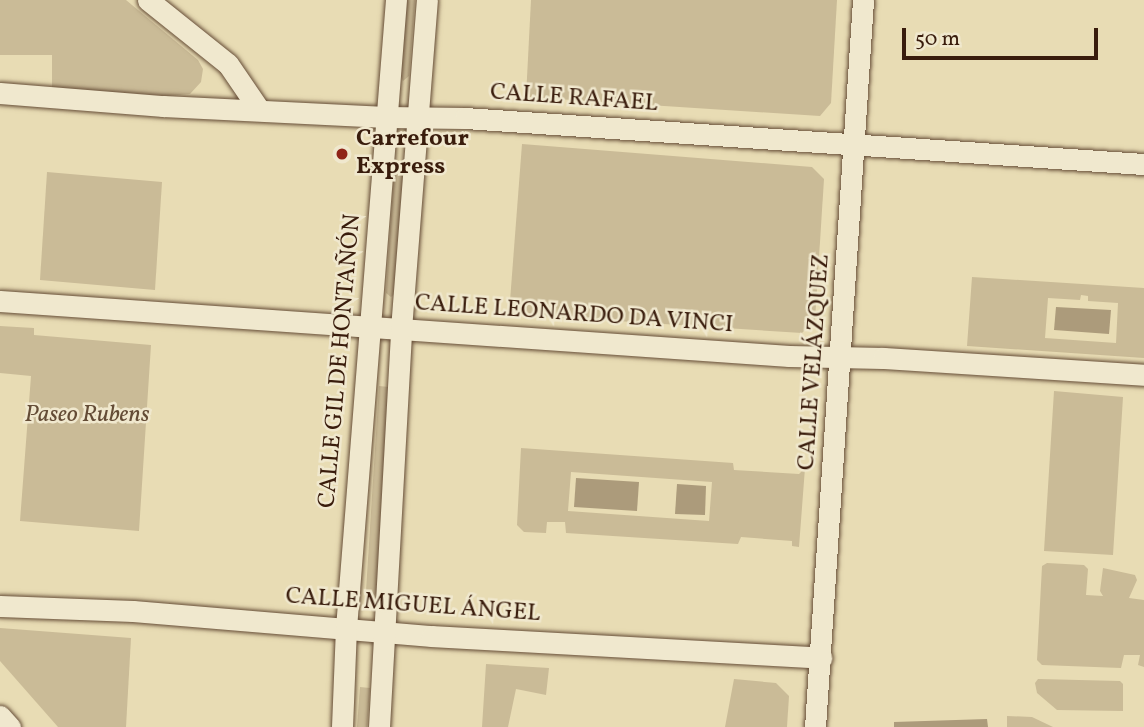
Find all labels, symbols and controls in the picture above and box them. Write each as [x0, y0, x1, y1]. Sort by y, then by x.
scale bar [906, 14, 1102, 58]
text: 50 m [915, 25, 960, 54]
street label: CALLE RAFAEL [489, 79, 659, 119]
place label: Carrefour Express [356, 126, 469, 182]
marker: Carrefour Express [334, 146, 350, 162]
street label: CALLE GIL DE HONTAÑÓN [314, 213, 368, 509]
street label: CALLE VELÁZQUEZ [793, 252, 837, 472]
street label: CALLE LEONARDO DA VINCI [413, 289, 735, 341]
park label: Paseo Rubens [24, 402, 150, 430]
street label: CALLE MIGUEL ÁNGEL [285, 583, 541, 629]

